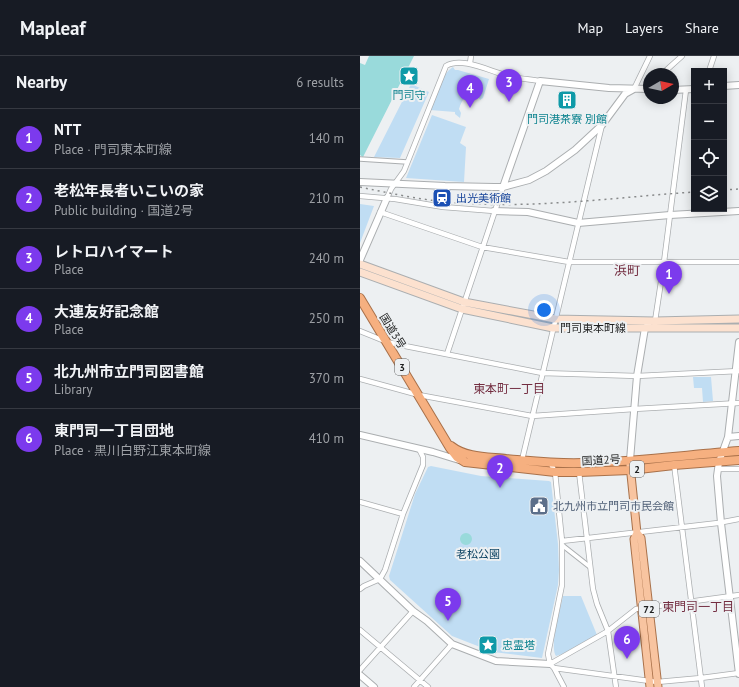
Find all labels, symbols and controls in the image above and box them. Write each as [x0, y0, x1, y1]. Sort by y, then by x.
text: Mapleaf [20, 16, 86, 40]
text: Map [577, 19, 603, 37]
text: Layers [625, 19, 663, 37]
text: Share [685, 19, 719, 37]
place icon: 門司守 [398, 65, 420, 87]
north arrow [643, 68, 679, 104]
map controls [691, 68, 727, 212]
button: + [691, 68, 727, 104]
pin: 3 [496, 69, 522, 102]
text: Nearby [16, 71, 67, 93]
text: 6 results [296, 74, 344, 91]
pin: 4 [457, 75, 483, 108]
place label: 門司守 [393, 88, 426, 102]
building icon: 門司港茶寮 別館 [556, 89, 578, 111]
button: − [691, 104, 727, 140]
place label: 門司港茶寮 別館 [527, 112, 607, 126]
text: NTT [54, 120, 81, 139]
text: 1 [25, 130, 33, 147]
text: 140 m [309, 130, 344, 147]
button: locate [691, 140, 727, 176]
text: Place · 門司東本町線 [54, 141, 172, 158]
button: layers [691, 176, 727, 212]
text: 老松年長者いこいの家 [54, 181, 204, 200]
station icon: 出光美術館 [431, 187, 453, 209]
text: 2 [25, 190, 33, 207]
text: 210 m [309, 190, 344, 207]
place label: 出光美術館 [456, 191, 511, 205]
text: Public building · 国道2号 [54, 202, 194, 219]
text: レトロハイマート [54, 242, 174, 261]
text: 3 [25, 250, 33, 267]
text: 240 m [309, 250, 344, 267]
text: Place [54, 261, 84, 278]
pin: 1 [656, 261, 682, 294]
district label: 浜町 [614, 262, 640, 279]
your location [534, 300, 554, 320]
text: 大連友好記念館 [54, 302, 159, 321]
text: 4 [25, 310, 33, 327]
text: 250 m [309, 310, 344, 327]
street label: 国道3号 [377, 311, 409, 351]
text: Place [54, 321, 84, 338]
street label: 門司東本町線 [560, 321, 626, 335]
road number: 3 [395, 359, 409, 375]
text: 北九州市立門司図書館 [54, 362, 204, 381]
text: 5 [25, 370, 33, 387]
text: 370 m [309, 370, 344, 387]
text: Library [54, 381, 93, 398]
district label: 東本町一丁目 [473, 381, 545, 396]
text: 東門司一丁目団地 [54, 421, 174, 440]
text: 6 [25, 430, 33, 447]
text: 410 m [309, 430, 344, 447]
text: Place · 黒川白野江東本町線 [54, 442, 211, 459]
street label: 国道2号 [581, 452, 621, 468]
pin: 2 [487, 455, 513, 488]
road number: 2 [630, 461, 644, 477]
public building icon: 北九州市立門司市民会館 [528, 495, 550, 517]
place label: 北九州市立門司市民会館 [553, 499, 674, 513]
park label: 老松公園 [456, 547, 500, 561]
pin: 5 [435, 588, 461, 621]
district label: 東門司一丁目 [662, 599, 734, 614]
road number: 72 [639, 601, 659, 617]
pin: 6 [614, 626, 640, 659]
place icon: 忠霊塔 [477, 634, 499, 656]
place label: 忠霊塔 [502, 638, 535, 652]

